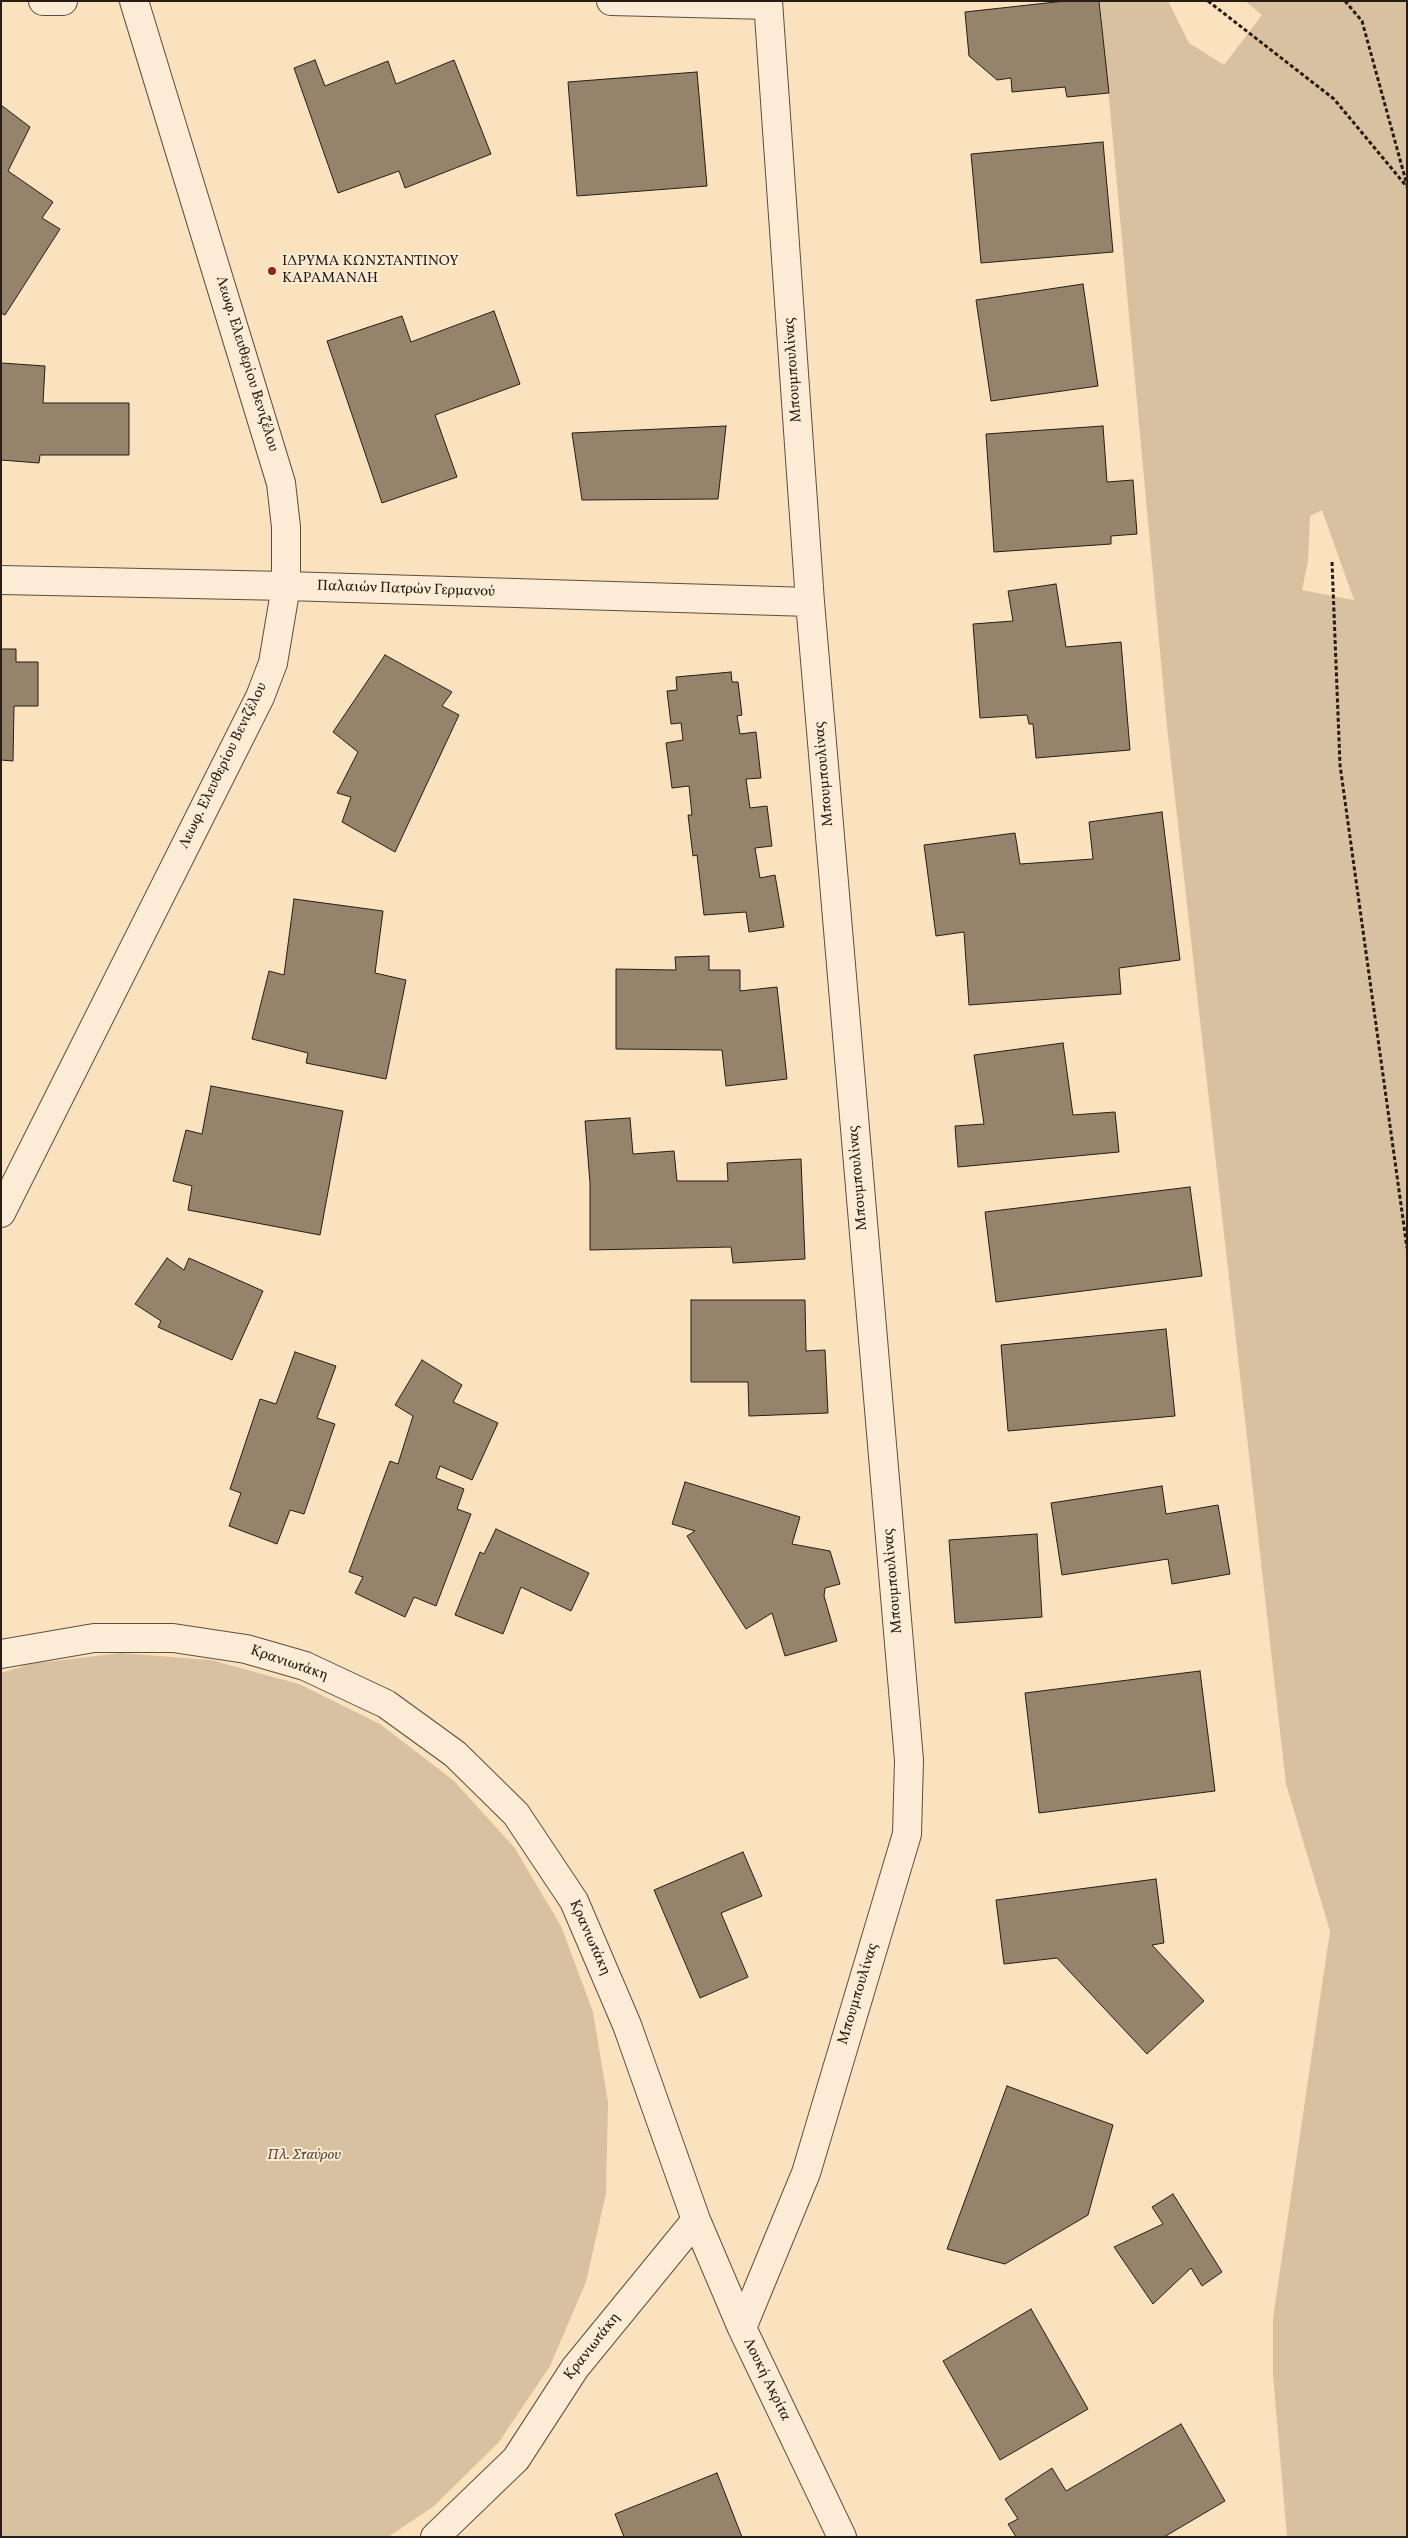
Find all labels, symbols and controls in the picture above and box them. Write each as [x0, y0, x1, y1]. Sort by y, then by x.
place label: ΙΔΡΥΜΑ ΚΩΝΣΤΑΝΤΙΝΟΥ ΚΑΡΑΜΑΝΛΗ [282, 253, 459, 288]
marker: ΙΔΡΥΜΑ ΚΩΝΣΤΑΝΤΙΝΟΥ ΚΑΡΑΜΑΝΛΗ [266, 265, 278, 277]
street label: Λεωφ. Ελευθερίου Βενιζέλου [211, 274, 281, 454]
street label: Μπουμπουλίνας [781, 317, 807, 423]
street label: Παλαιών Πατρών Γερμανού [317, 578, 495, 602]
street label: Λεωφ. Ελευθερίου Βενιζέλου [176, 680, 272, 852]
street label: Μπουμπουλίνας [811, 721, 839, 827]
street label: Μπουμπουλίνας [845, 1125, 873, 1231]
street label: Μπουμπουλίνας [880, 1528, 908, 1634]
street label: Κρανιωτάκη [248, 1642, 330, 1686]
street label: Κρανιωτάκη [564, 1897, 614, 1979]
street label: Μπουμπουλίνας [835, 1941, 883, 2047]
park label: Πλ. Σταύρου [267, 2147, 341, 2165]
street label: Κρανιωτάκη [561, 2310, 625, 2384]
street label: Λουκή Ακρίτα [738, 2336, 794, 2424]

